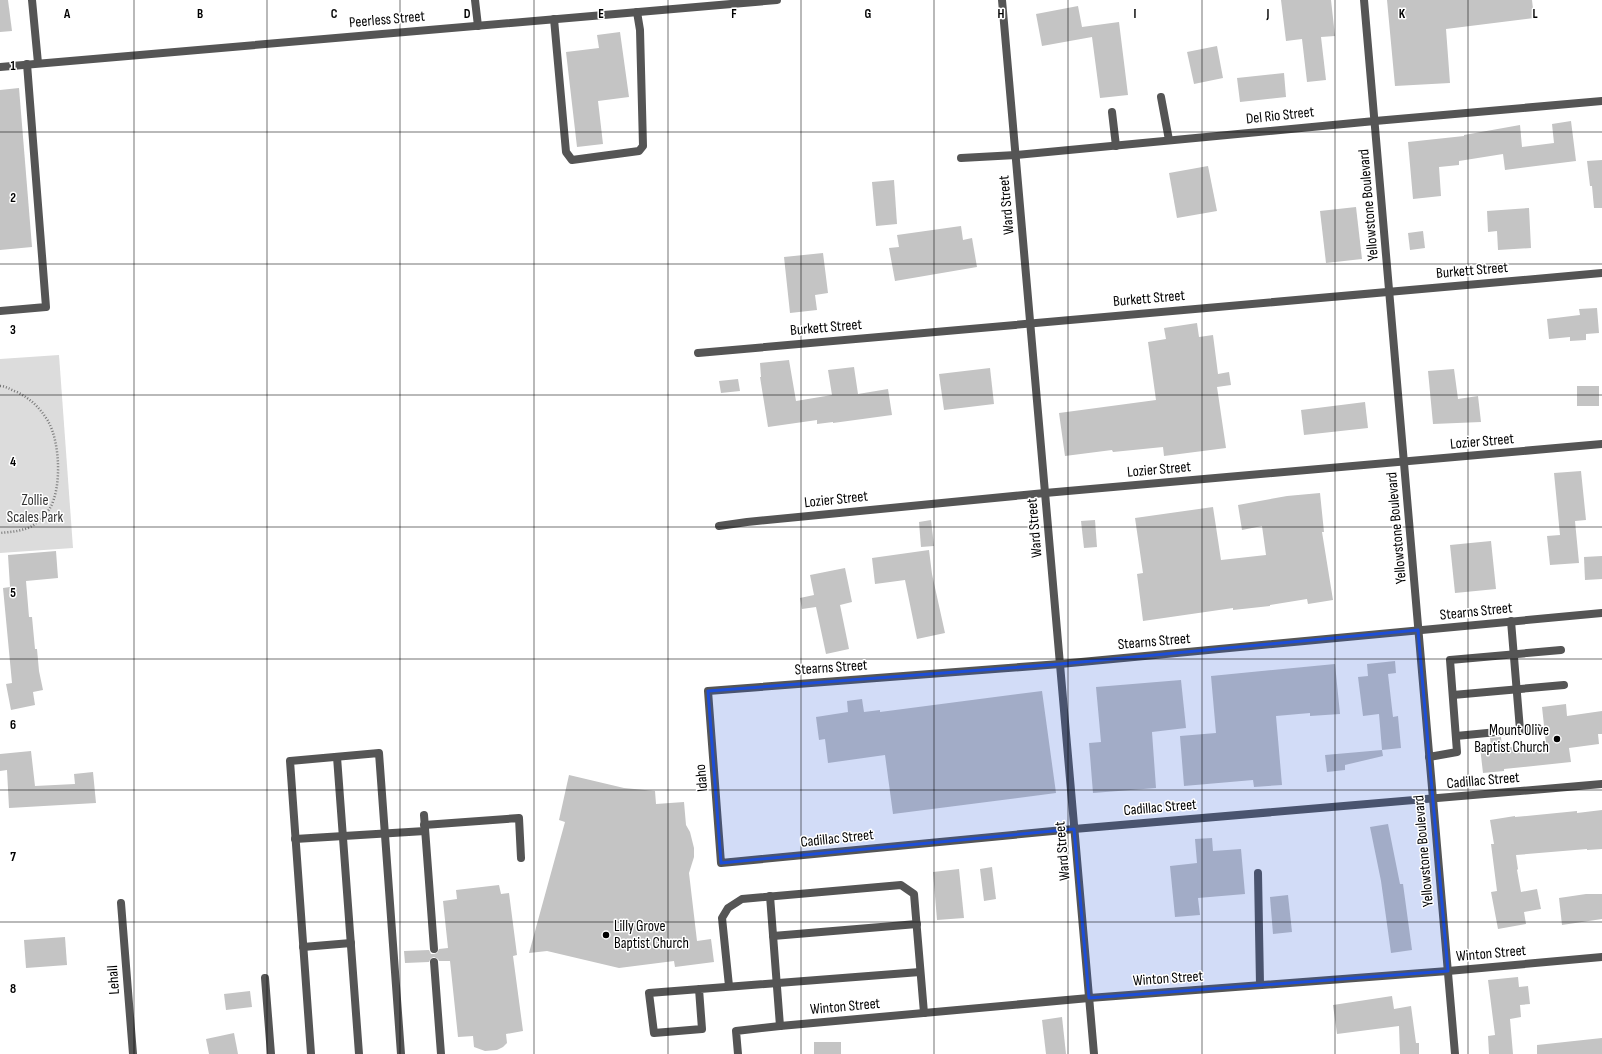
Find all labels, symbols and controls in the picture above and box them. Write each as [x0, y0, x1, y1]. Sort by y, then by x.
text: A [63, 6, 71, 22]
text: B [197, 6, 203, 22]
text: C [331, 6, 338, 22]
text: D [464, 6, 471, 22]
text: E [598, 6, 604, 22]
text: F [731, 6, 737, 22]
text: G [865, 6, 872, 22]
text: H [998, 6, 1005, 22]
text: I [1134, 6, 1137, 22]
text: J [1266, 6, 1270, 22]
text: K [1399, 6, 1406, 22]
text: L [1532, 6, 1538, 22]
street label: Peerless Street [348, 7, 426, 32]
text: 1 [10, 58, 16, 74]
street label: Del Rio Street [1245, 102, 1316, 129]
street label: Yellowstone Boulevard [1354, 148, 1383, 262]
street label: Ward Street [994, 174, 1019, 235]
text: 2 [10, 190, 16, 206]
street label: Burkett Street [1435, 258, 1509, 283]
street label: Burkett Street [1112, 286, 1186, 311]
street label: Burkett Street [789, 315, 863, 340]
text: 3 [10, 322, 16, 338]
street label: Lozier Street [1449, 429, 1515, 454]
text: 4 [10, 454, 16, 470]
street label: Lozier Street [1126, 457, 1192, 482]
street label: Yellowstone Boulevard [1382, 471, 1411, 585]
street label: Lozier Street [803, 487, 869, 512]
park label: Zollie Scales Park [7, 491, 64, 527]
street label: Ward Street [1022, 497, 1047, 558]
text: 5 [10, 585, 16, 601]
street label: Stearns Street [1439, 598, 1514, 625]
street label: Stearns Street [1117, 629, 1192, 654]
street label: Stearns Street [794, 655, 868, 680]
text: 6 [10, 717, 16, 733]
place label: Mount Olive Baptist Church [1474, 721, 1549, 757]
marker: Mount Olive Baptist Church [1552, 734, 1562, 744]
street label: Idaho [691, 763, 712, 793]
street label: Cadillac Street [1446, 768, 1521, 793]
street label: Yellowstone Boulevard [1409, 794, 1438, 908]
street label: Cadillac Street [1123, 795, 1198, 820]
street label: Ward Street [1050, 820, 1075, 881]
street label: Cadillac Street [800, 825, 875, 852]
text: 7 [10, 849, 16, 865]
place label: Lilly Grove Baptist Church [614, 917, 689, 953]
marker: Lilly Grove Baptist Church [601, 930, 611, 940]
street label: Winton Street [1455, 941, 1527, 966]
street label: Lehall [103, 965, 124, 995]
street label: Winton Street [1132, 967, 1204, 990]
text: 8 [10, 981, 16, 997]
street label: Winton Street [809, 994, 881, 1019]

